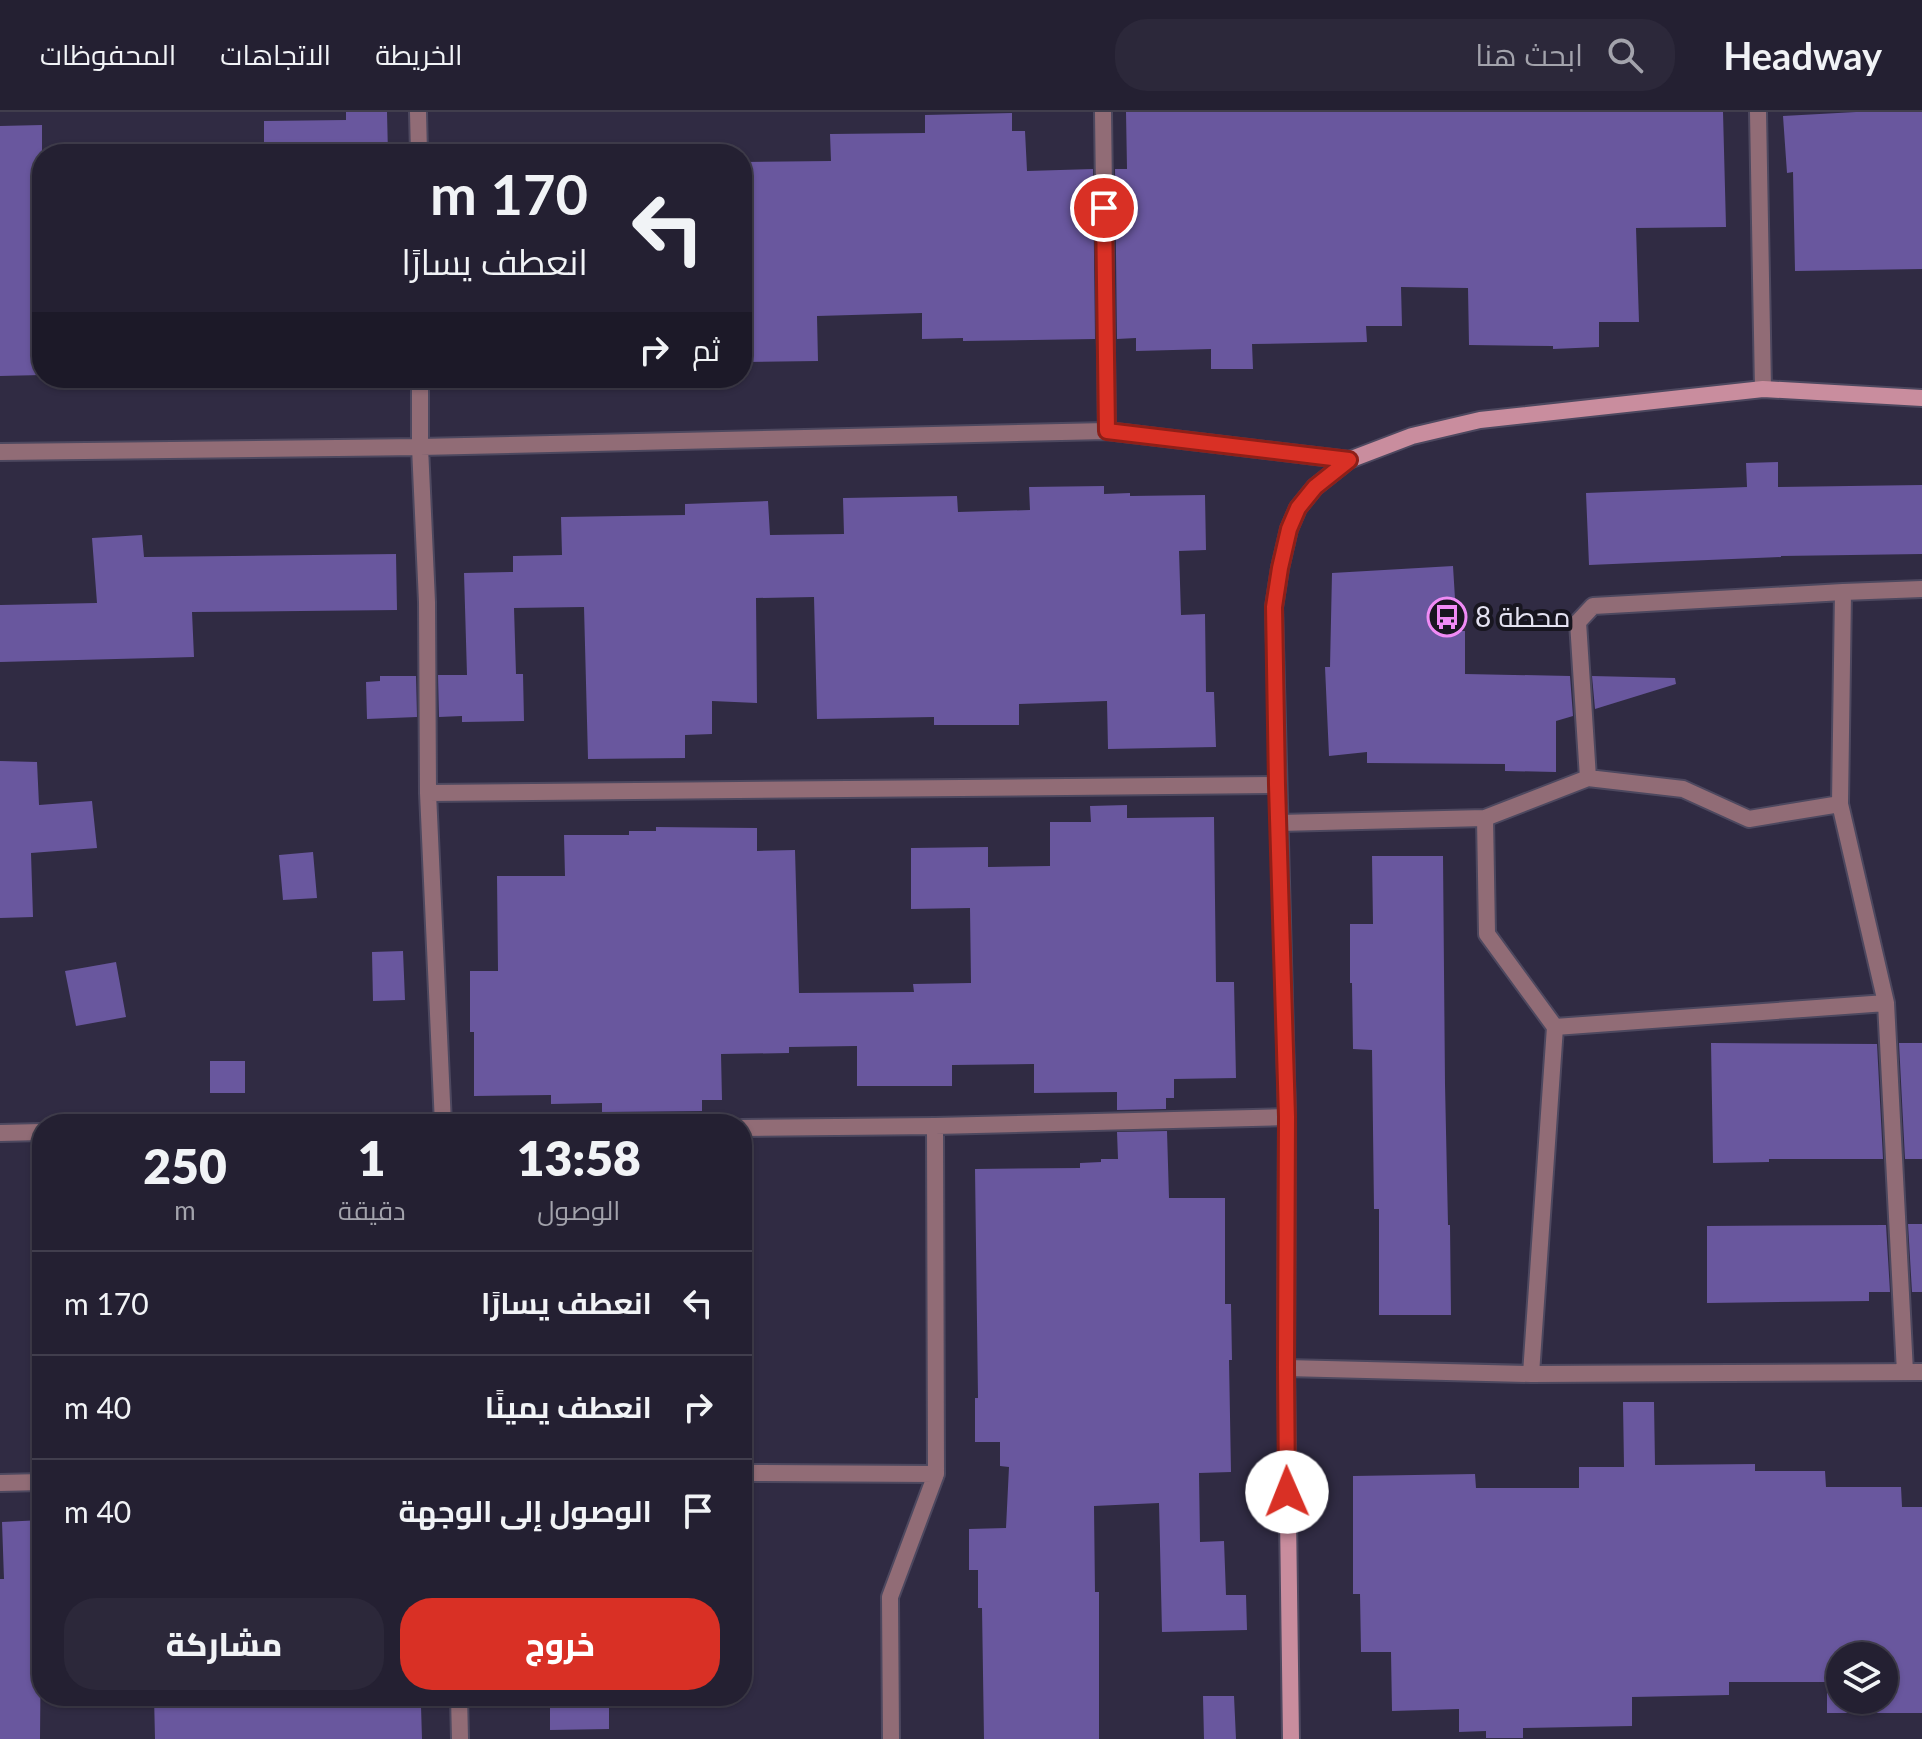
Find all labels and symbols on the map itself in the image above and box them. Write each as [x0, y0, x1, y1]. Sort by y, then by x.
pin [1070, 174, 1138, 242]
bus stop icon: محطة 8 [1426, 596, 1468, 638]
place label: محطة 8 [1475, 599, 1570, 633]
position arrow [1245, 1450, 1329, 1534]

